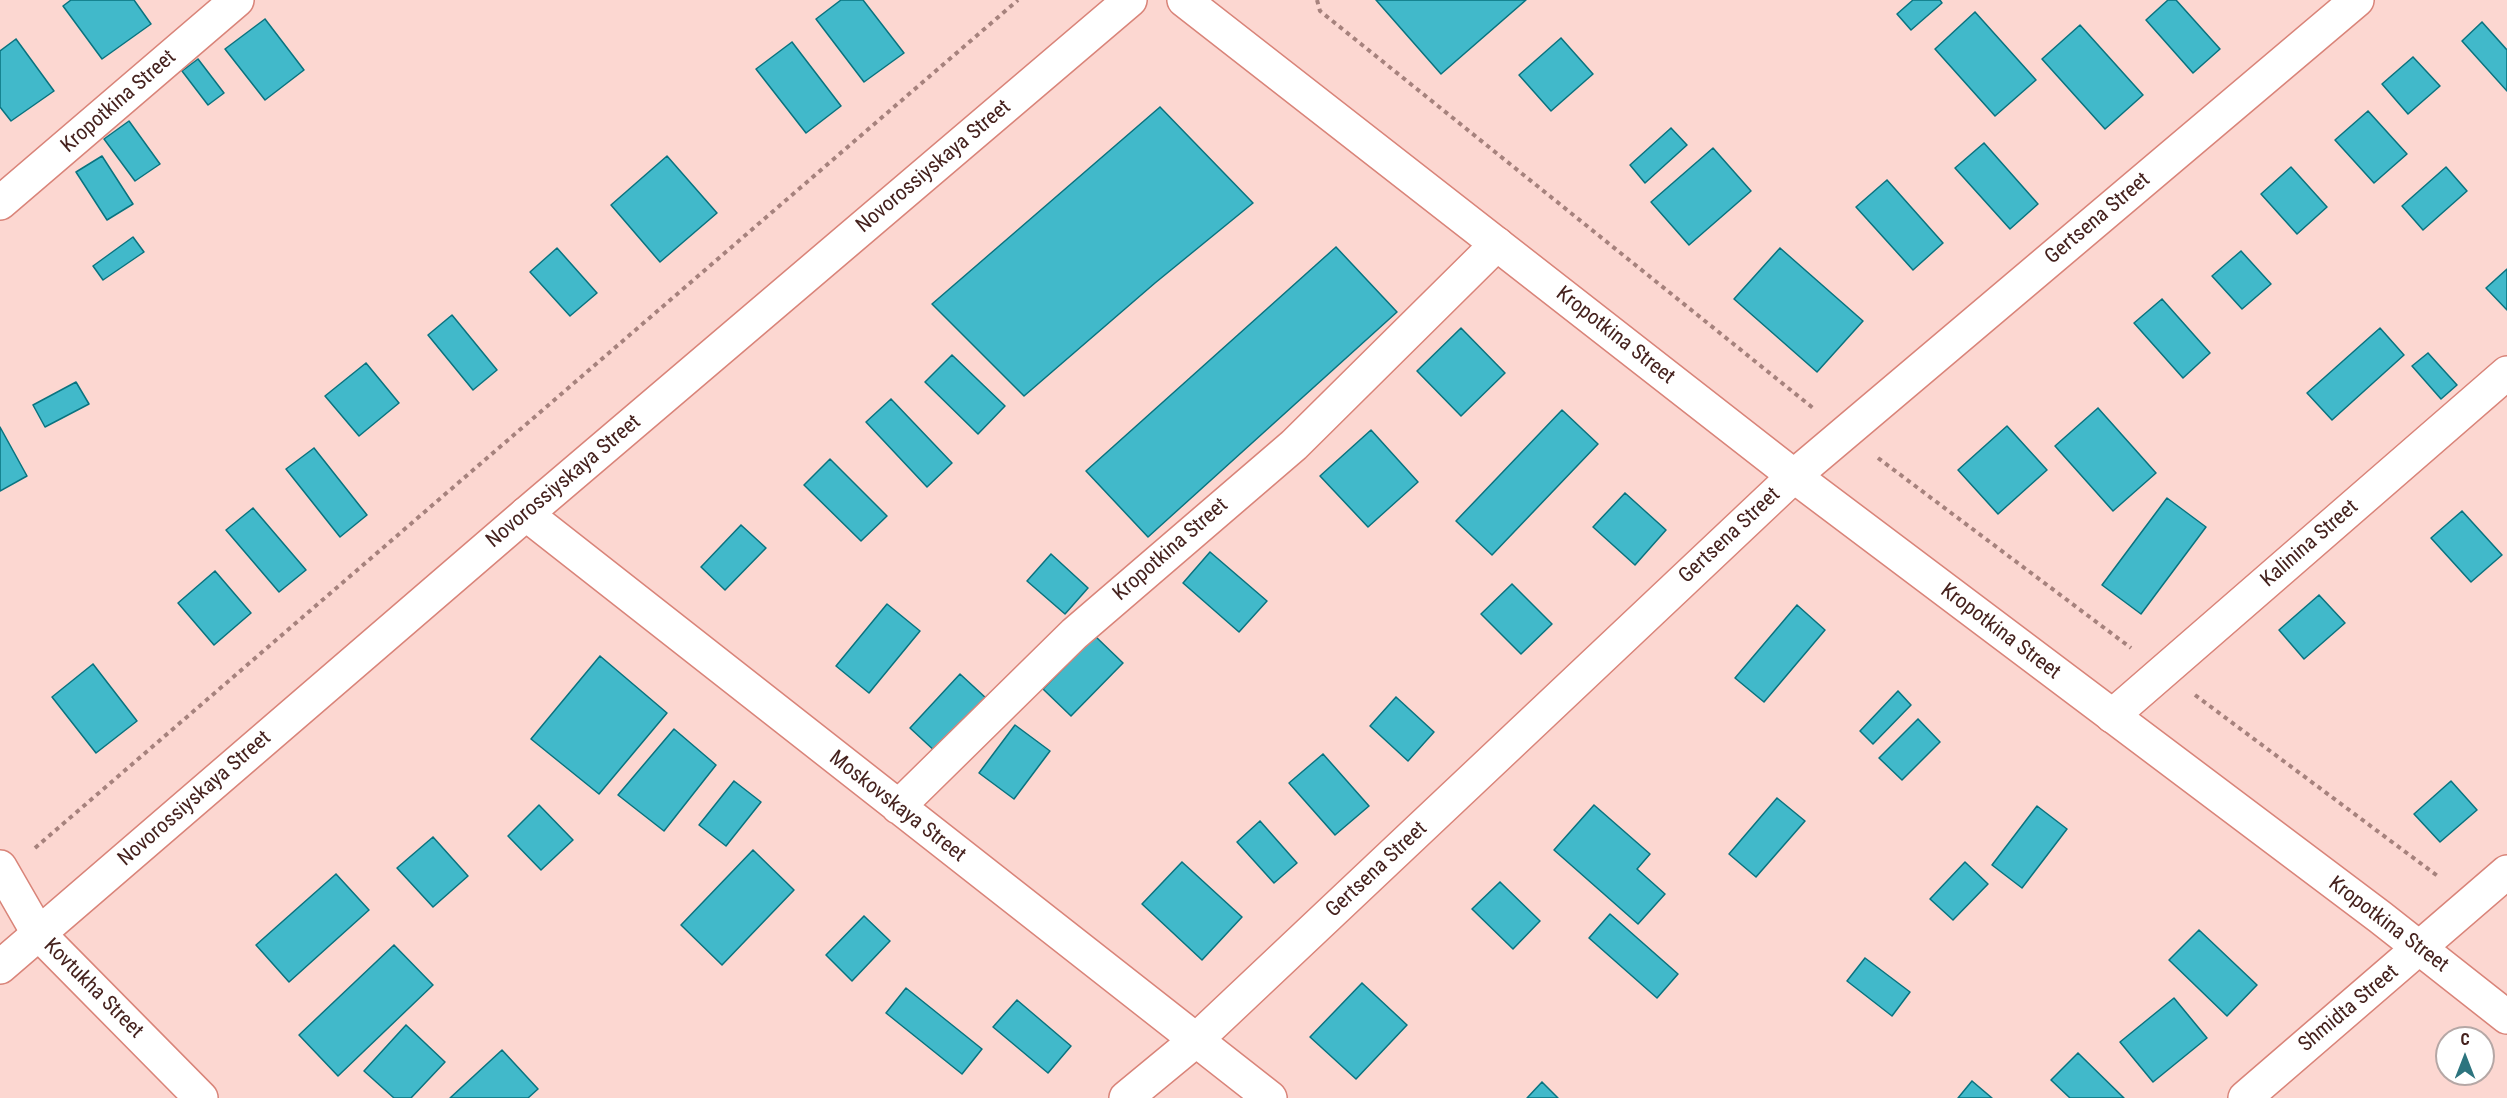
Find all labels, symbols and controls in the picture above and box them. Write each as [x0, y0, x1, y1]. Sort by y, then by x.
street label: Kropotkina Street [56, 45, 182, 159]
street label: Novorossiyskaya Street [852, 95, 1016, 239]
street label: Gertsena Street [2040, 168, 2156, 270]
street label: Kropotkina Street [1551, 282, 1679, 390]
street label: Novorossiyskaya Street [482, 410, 646, 554]
street label: Gertsena Street [1674, 483, 1786, 589]
street label: Kropotkina Street [1108, 493, 1234, 607]
street label: Kalinina Street [2256, 495, 2364, 593]
street label: Kropotkina Street [1935, 579, 2065, 685]
street label: Novorossiyskaya Street [114, 726, 276, 872]
street label: Moskovskaya Street [824, 746, 970, 868]
street label: Gertsena Street [1321, 817, 1433, 923]
street label: Kropotkina Street [2323, 872, 2453, 978]
street label: Kovtukha Street [38, 934, 148, 1044]
street label: Shmidta Street [2294, 960, 2404, 1058]
north arrow [2435, 1026, 2495, 1086]
text: С [2460, 1030, 2470, 1049]

